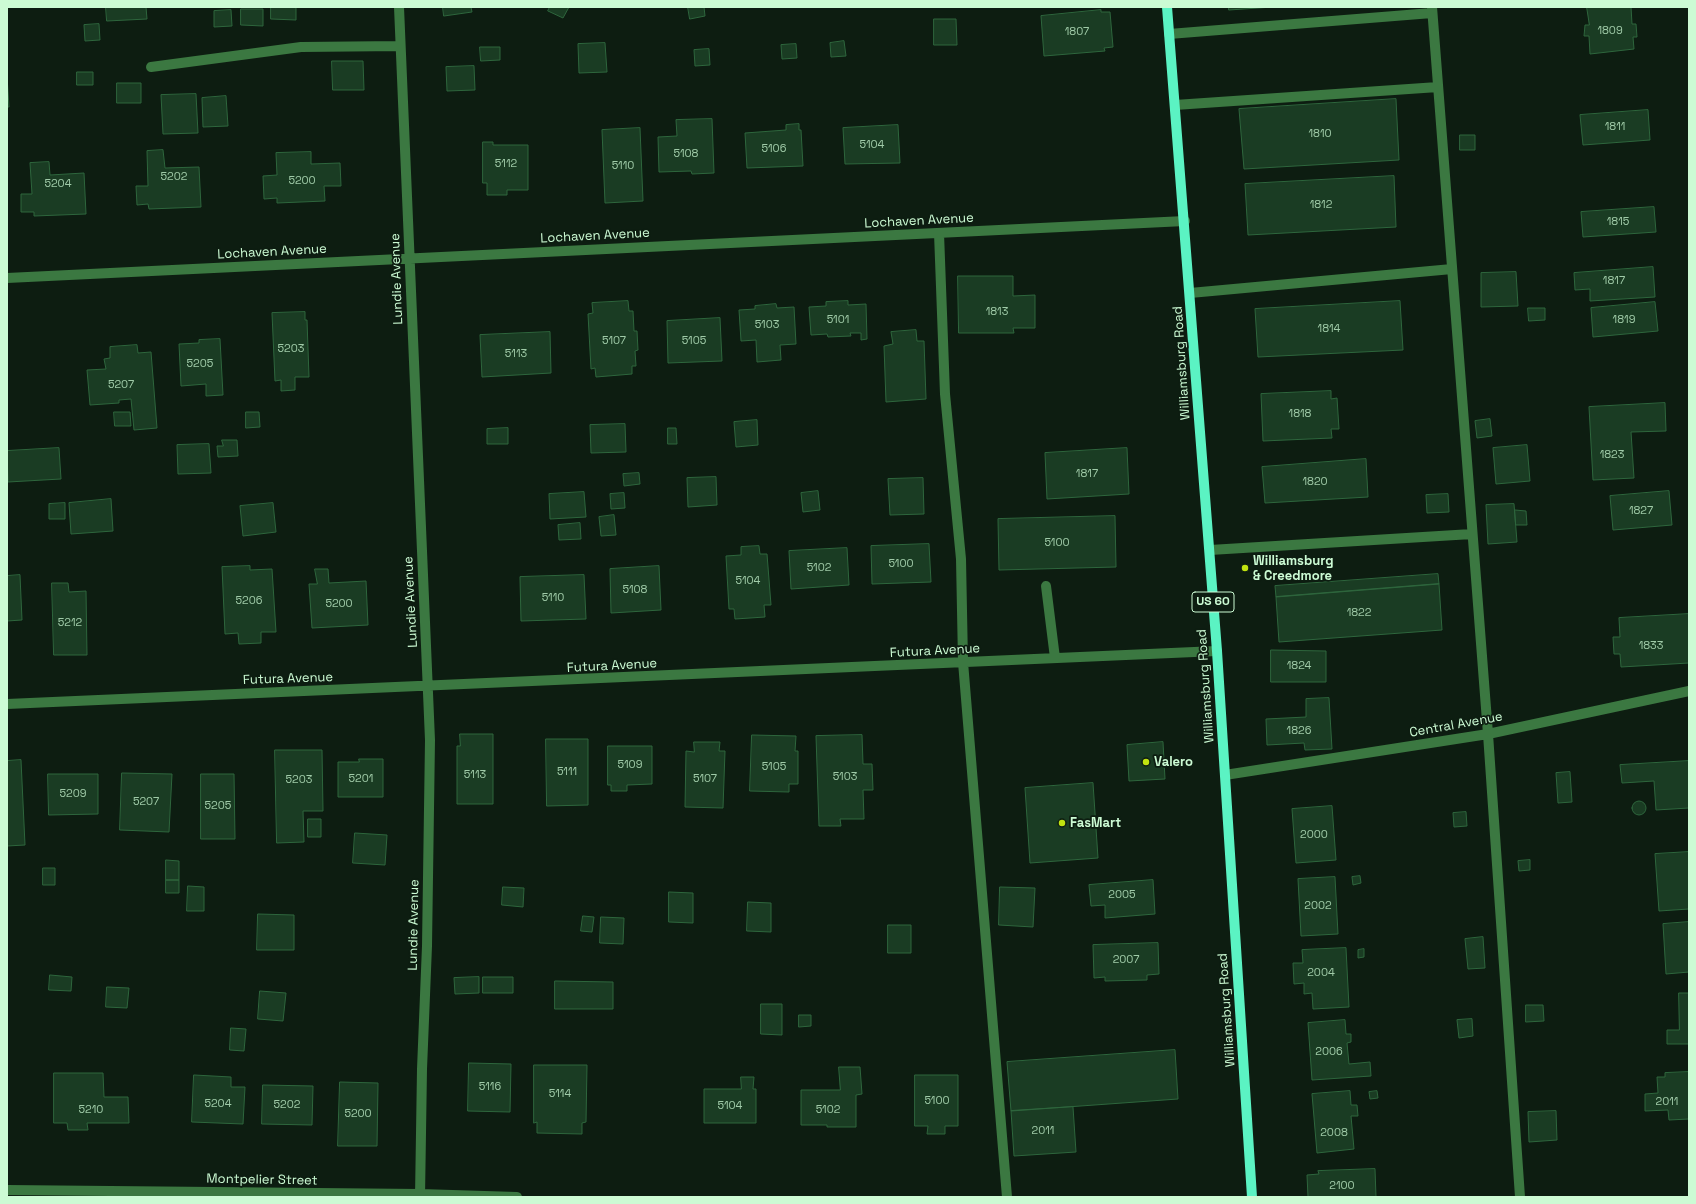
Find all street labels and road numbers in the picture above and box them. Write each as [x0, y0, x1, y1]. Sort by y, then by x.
street label: Lochaven Avenue [864, 210, 974, 232]
street label: Lochaven Avenue [540, 225, 650, 247]
street label: Lundie Avenue [388, 233, 406, 325]
street label: Lochaven Avenue [217, 241, 327, 263]
street label: Williamsburg Road [1170, 305, 1194, 421]
street label: Lundie Avenue [401, 556, 421, 648]
road number: US 60 [1192, 592, 1234, 612]
street label: Williamsburg Road [1194, 628, 1218, 744]
street label: Futura Avenue [889, 641, 981, 661]
street label: Futura Avenue [566, 656, 658, 676]
street label: Futura Avenue [243, 670, 333, 688]
street label: Central Avenue [1408, 709, 1504, 741]
street label: Lundie Avenue [405, 879, 423, 971]
street label: Williamsburg Road [1215, 952, 1239, 1068]
street label: Montpelier Street [206, 1171, 318, 1189]

